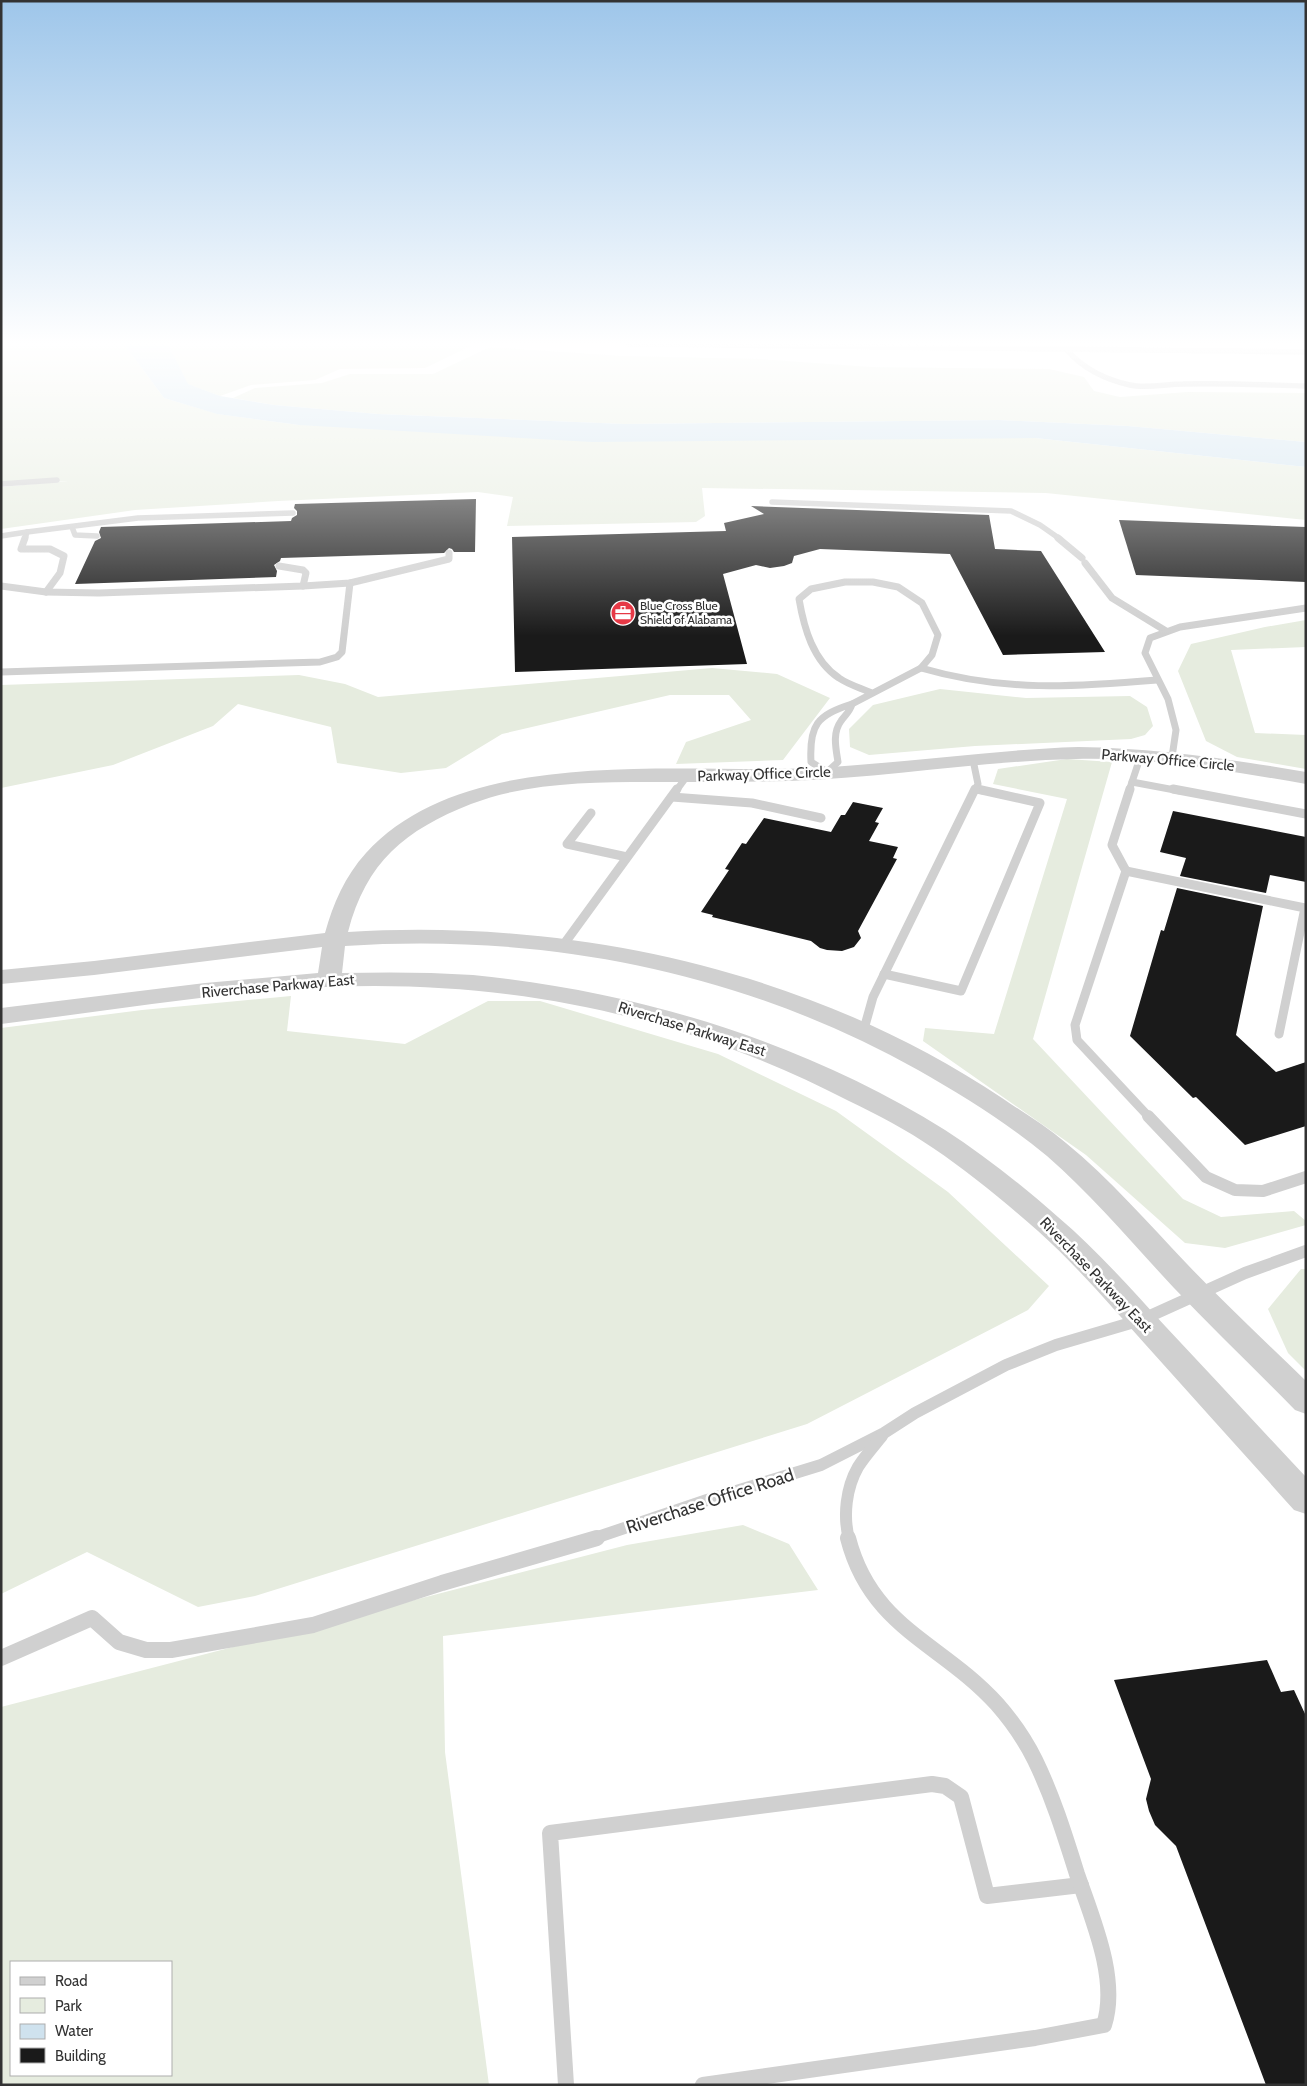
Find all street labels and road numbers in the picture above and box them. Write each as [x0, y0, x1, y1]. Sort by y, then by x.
street label: Parkway Office Circle [1101, 745, 1236, 775]
street label: Parkway Office Circle [697, 763, 831, 785]
street label: Riverchase Parkway East [201, 970, 355, 1002]
street label: Riverchase Parkway East [616, 998, 768, 1060]
street label: Riverchase Parkway East [1036, 1214, 1156, 1336]
street label: Riverchase Office Road [623, 1463, 797, 1539]

